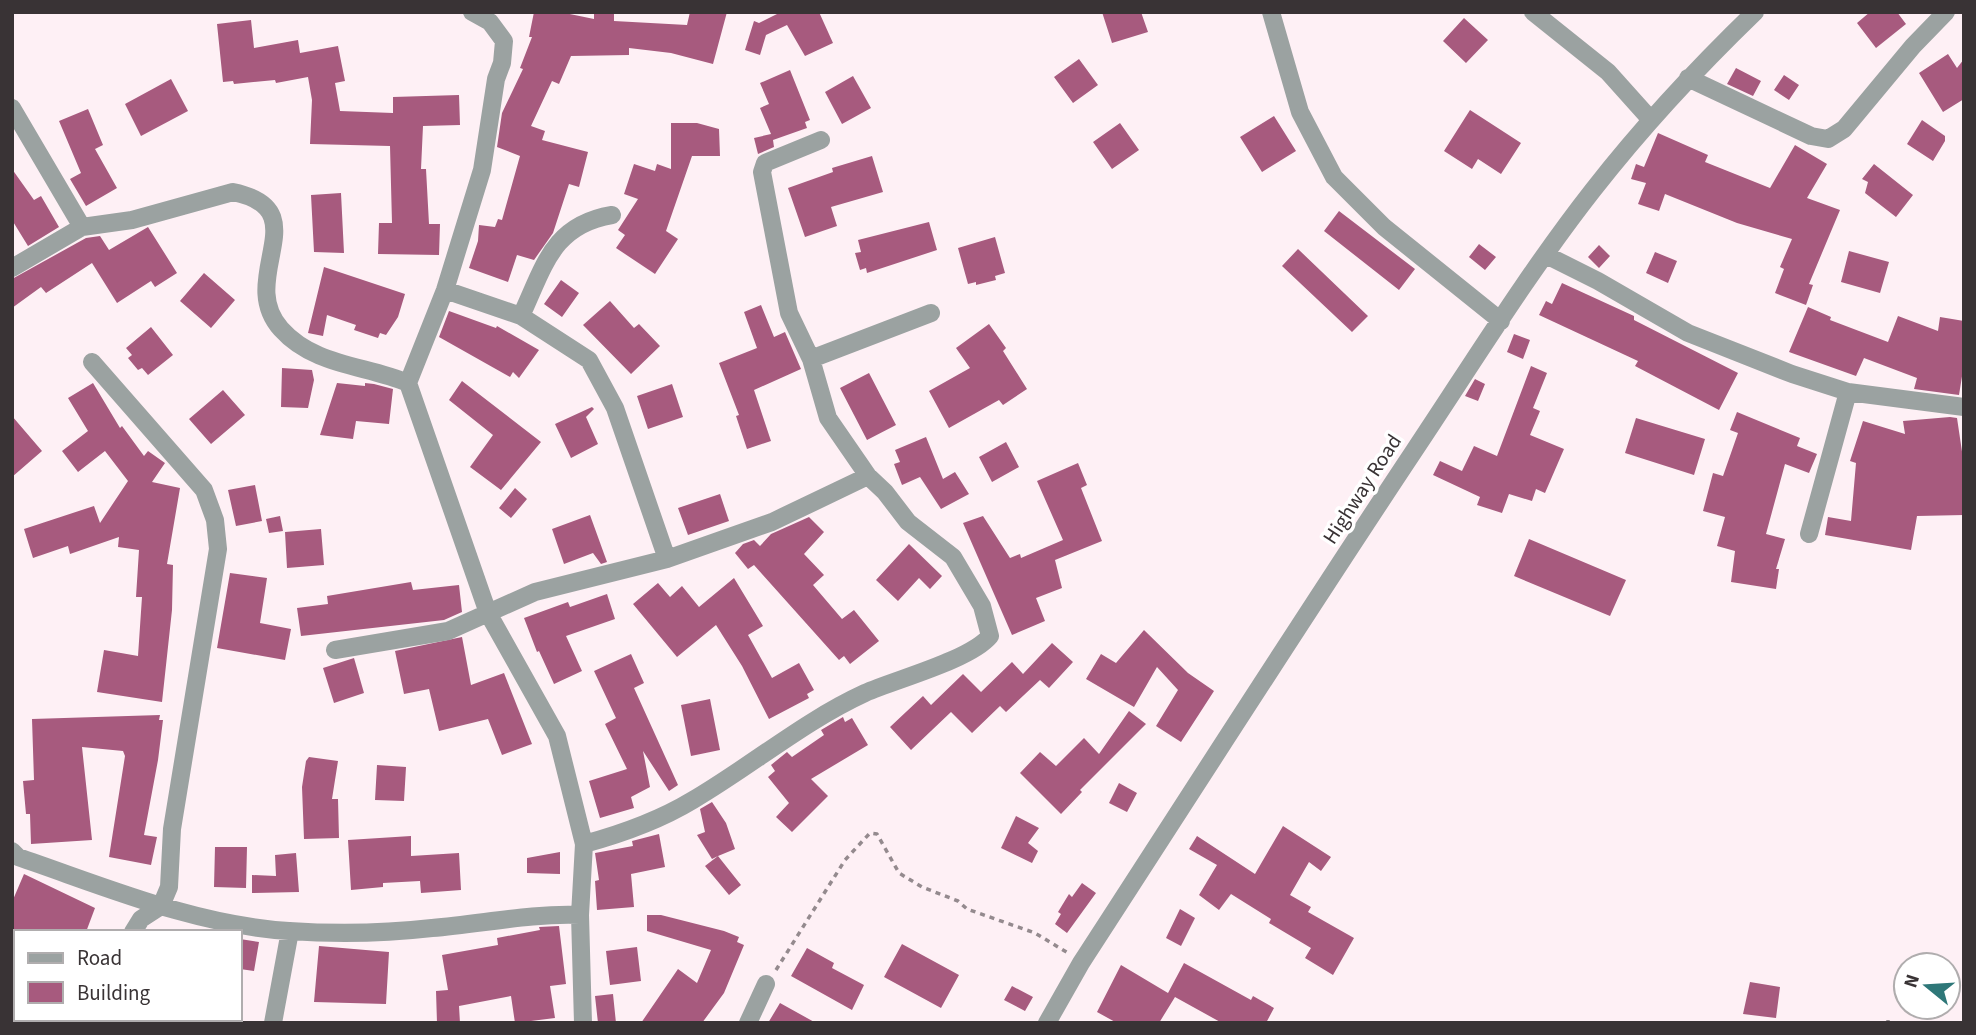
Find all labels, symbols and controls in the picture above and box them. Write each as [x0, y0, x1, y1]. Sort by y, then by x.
street label: Highway Road [1315, 428, 1409, 550]
legend [14, 930, 242, 1021]
text: Road [77, 943, 122, 973]
north arrow [1892, 951, 1962, 1021]
text: N [1897, 971, 1927, 991]
text: Building [77, 978, 151, 1008]

